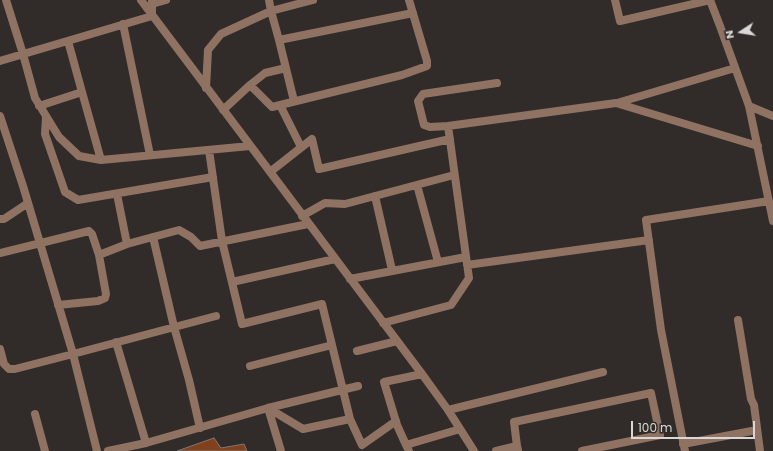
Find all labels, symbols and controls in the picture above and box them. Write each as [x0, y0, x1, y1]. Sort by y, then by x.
north arrow [721, 12, 761, 52]
text: N [721, 29, 738, 40]
scale bar [633, 413, 757, 439]
text: 100 m [638, 419, 672, 436]

